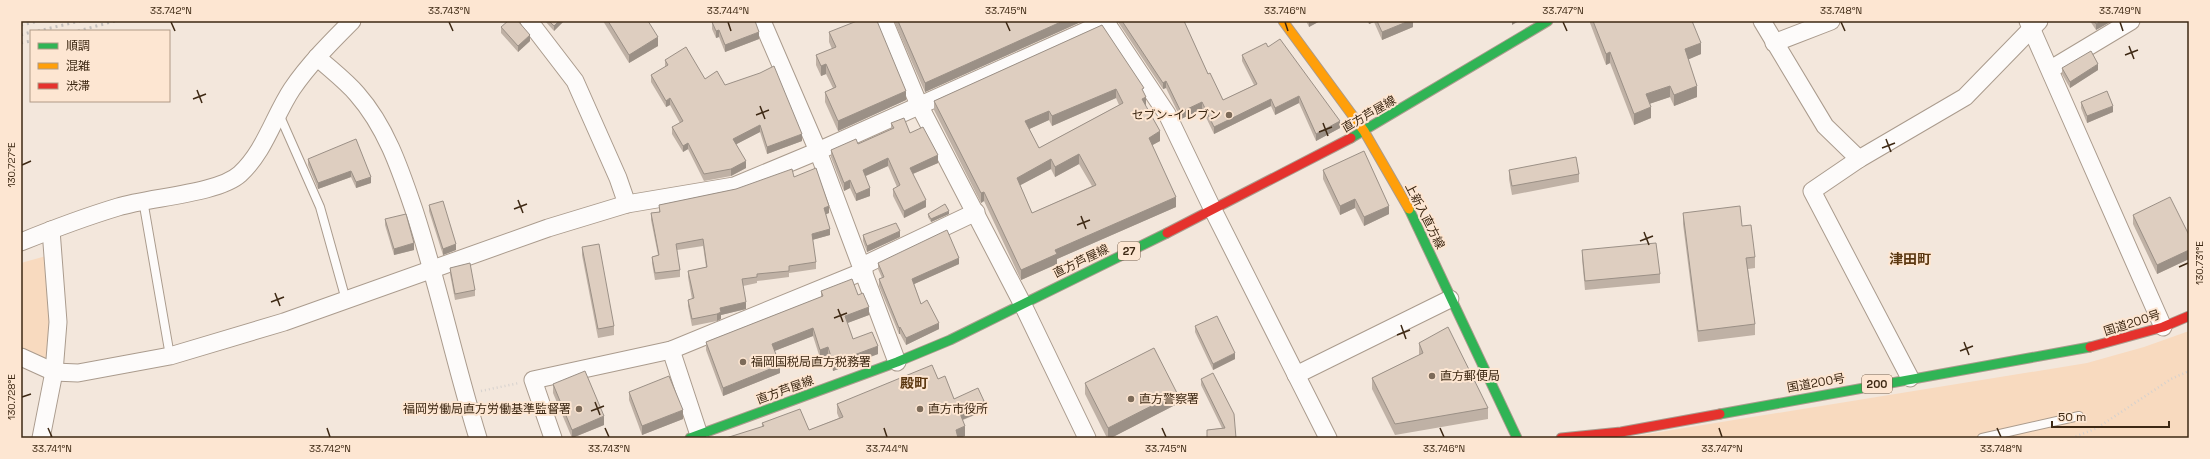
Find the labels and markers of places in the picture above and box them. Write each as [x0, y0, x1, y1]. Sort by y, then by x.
place label: セブン-イレブン [1132, 107, 1221, 123]
marker: セブン-イレブン [1224, 110, 1234, 120]
place label: 福岡国税局直方税務署 [751, 354, 871, 370]
marker: 福岡国税局直方税務署 [738, 357, 748, 367]
place label: 直方郵便局 [1440, 368, 1500, 384]
marker: 直方郵便局 [1427, 371, 1437, 381]
place label: 直方警察署 [1139, 391, 1199, 407]
marker: 直方警察署 [1126, 394, 1136, 404]
place label: 福岡労働局直方労働基準監督署 [403, 401, 571, 417]
place label: 直方市役所 [928, 401, 988, 417]
marker: 福岡労働局直方労働基準監督署 [574, 404, 584, 414]
marker: 直方市役所 [915, 404, 925, 414]

